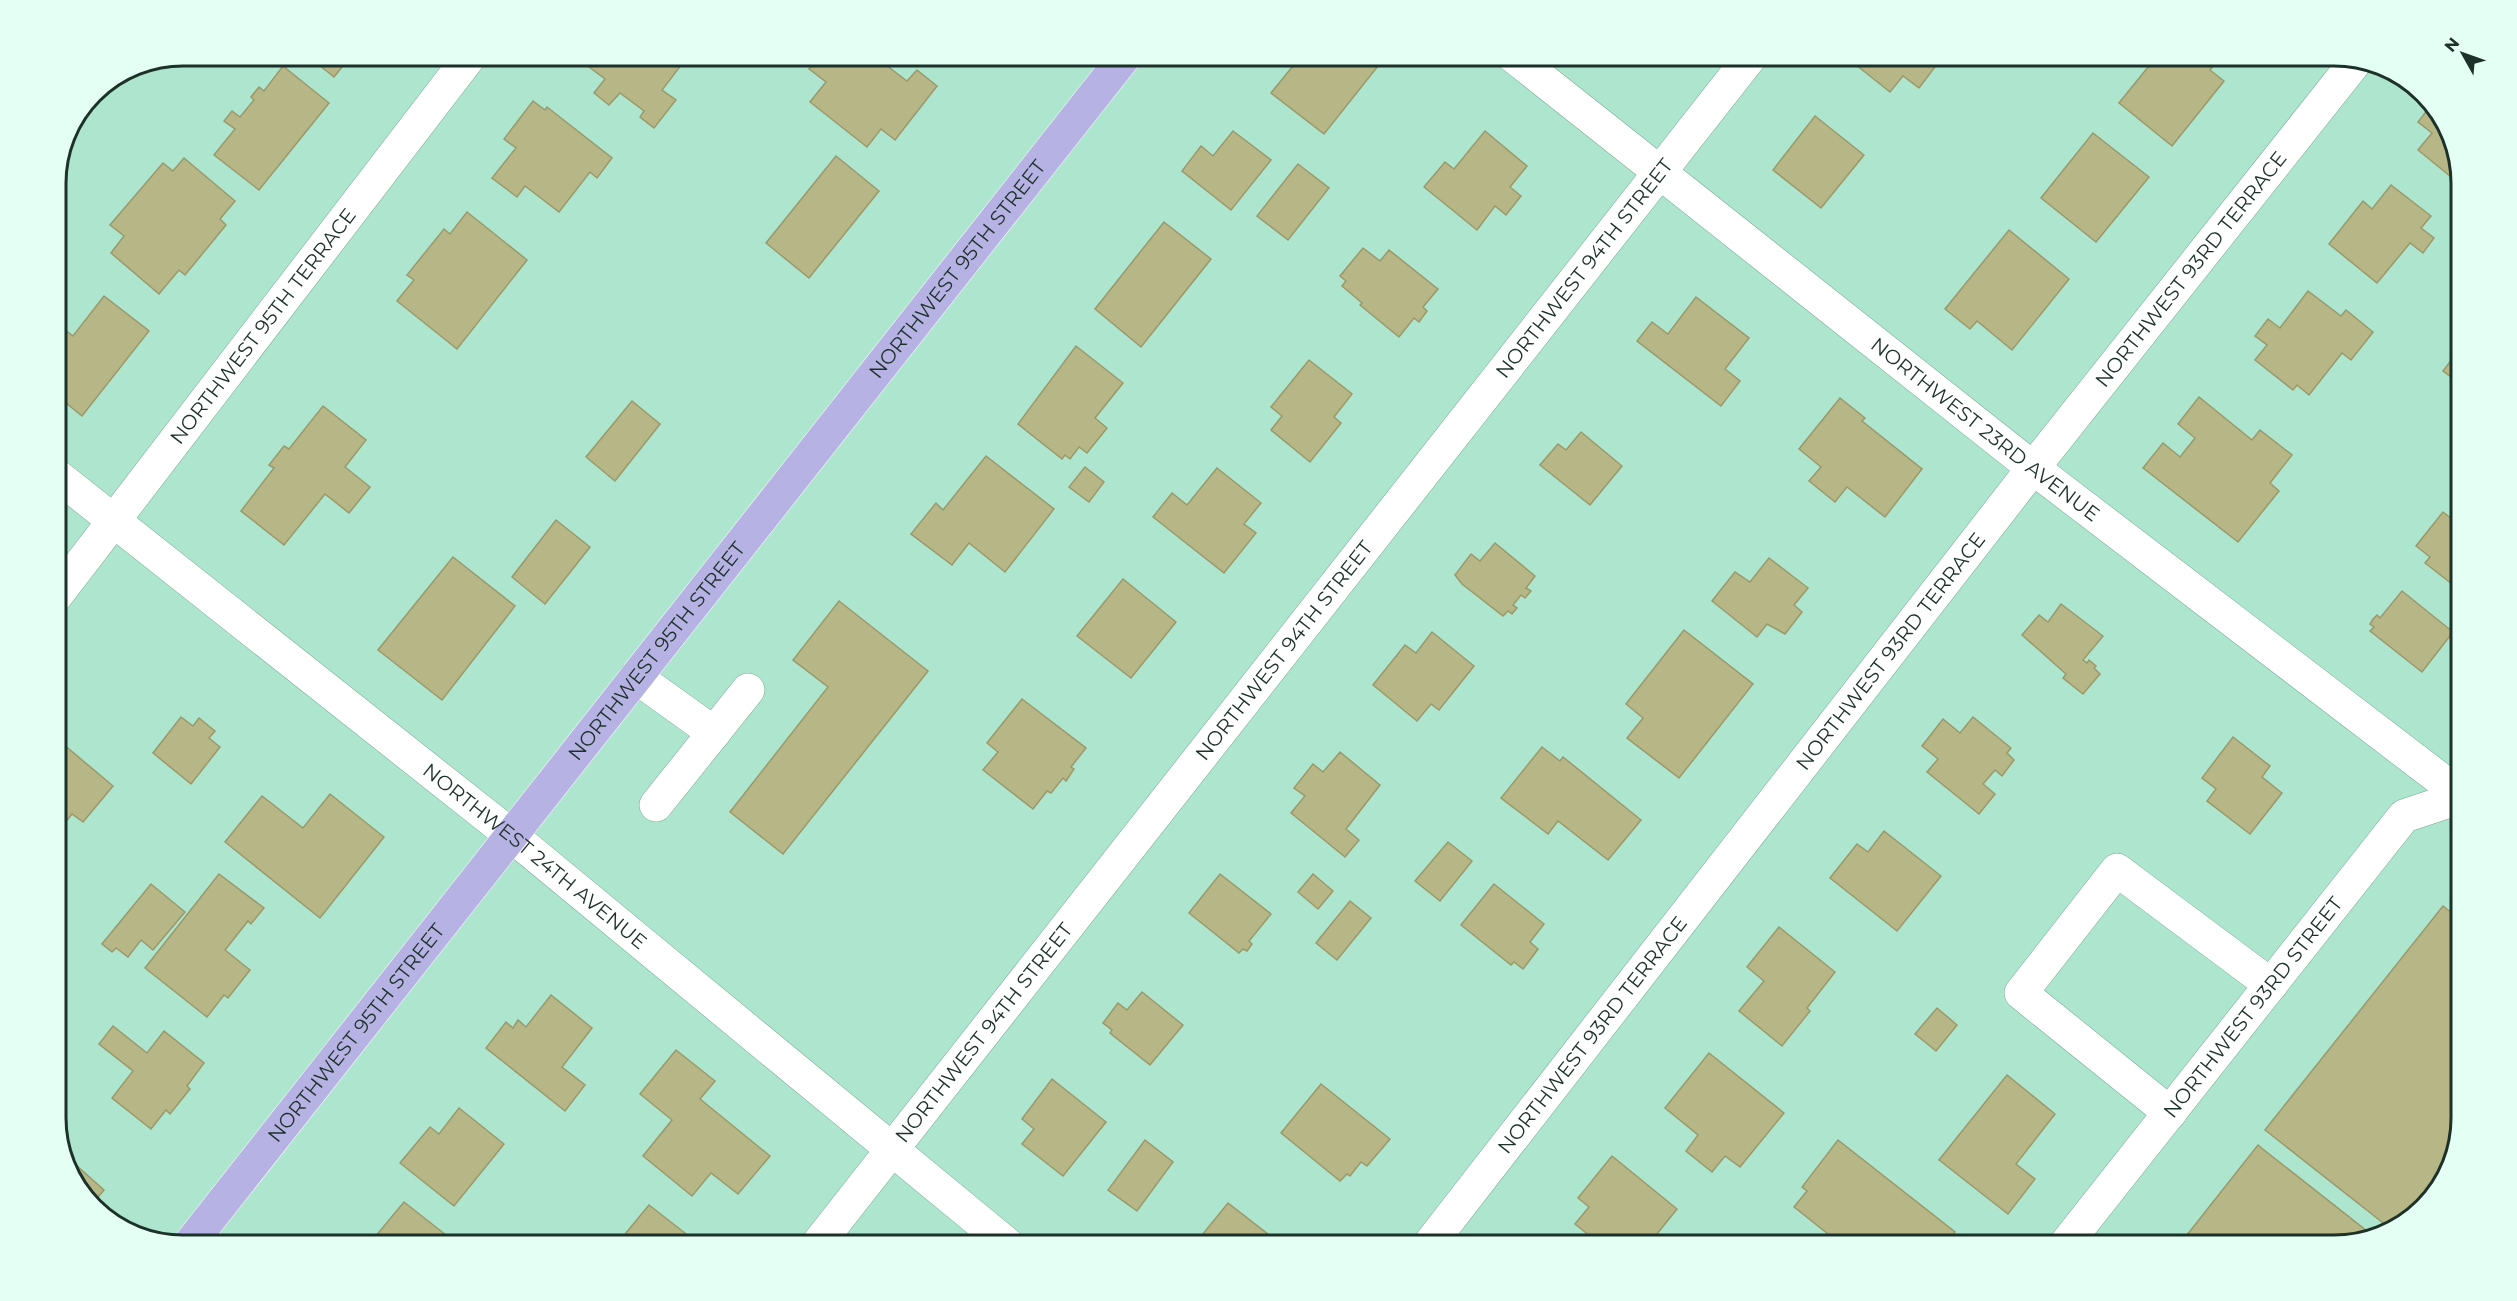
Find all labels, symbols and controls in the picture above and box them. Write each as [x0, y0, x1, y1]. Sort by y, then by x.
north arrow [2433, 24, 2493, 84]
text: N [2440, 34, 2463, 56]
street label: NORTHWEST 93RD TERRACE [2090, 147, 2292, 392]
street label: NORTHWEST 94TH STREET [1491, 153, 1678, 383]
street label: NORTHWEST 95TH STREET [864, 155, 1051, 383]
street label: NORTHWEST 95TH TERRACE [165, 203, 361, 449]
street label: NORTHWEST 23RD AVENUE [1866, 332, 2104, 526]
street label: NORTHWEST 93RD TERRACE [1791, 528, 1990, 775]
street label: NORTHWEST 94TH STREET [1190, 535, 1378, 765]
street label: NORTHWEST 95TH STREET [563, 536, 750, 765]
street label: NORTHWEST 24TH AVENUE [418, 758, 652, 954]
street label: NORTHWEST 93RD STREET [2158, 892, 2348, 1122]
street label: NORTHWEST 93RD TERRACE [1493, 912, 1692, 1158]
street label: NORTHWEST 95TH STREET [263, 918, 450, 1147]
street label: NORTHWEST 94TH STREET [890, 918, 1078, 1147]

